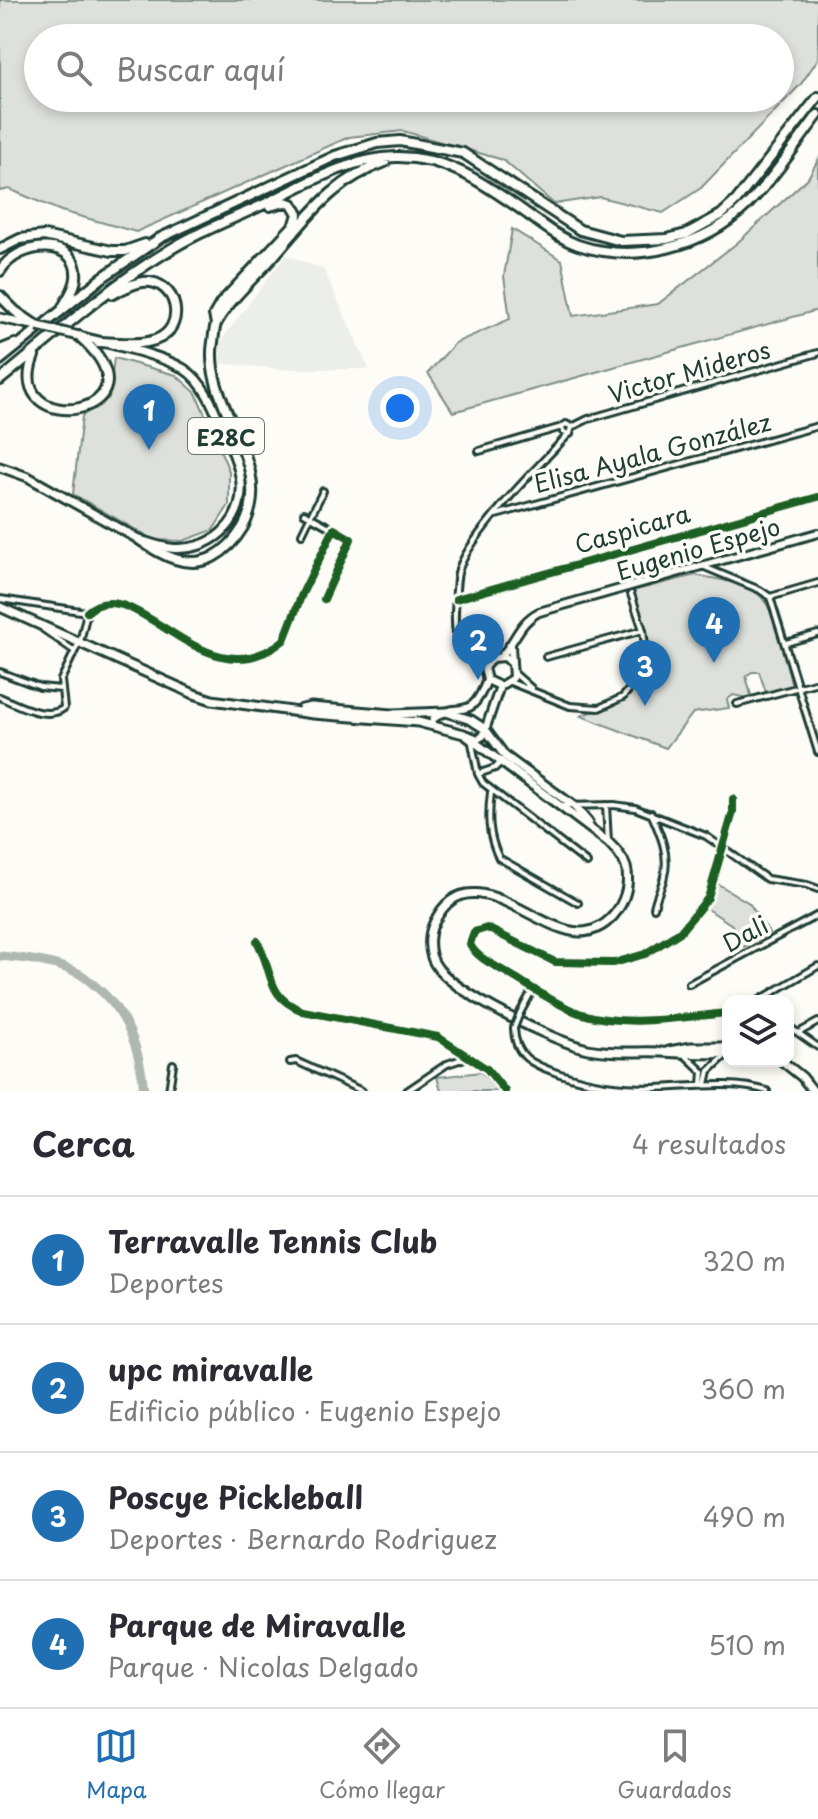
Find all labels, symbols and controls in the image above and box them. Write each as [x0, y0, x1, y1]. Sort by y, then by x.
search box [24, 24, 794, 112]
icon: search [52, 46, 96, 90]
text: Buscar aquí [116, 46, 285, 91]
street label: Victor Mideros [604, 331, 774, 411]
pin: 1 [123, 384, 175, 450]
your location [380, 388, 420, 428]
street label: Elisa Ayala González [529, 403, 775, 501]
road number: E28C [188, 418, 264, 454]
street label: Caspicara [570, 494, 694, 562]
street label: Eugenio Espejo [612, 507, 784, 589]
pin: 4 [688, 597, 740, 663]
pin: 2 [452, 614, 504, 680]
pin: 3 [619, 640, 671, 706]
street label: Dali [716, 906, 774, 960]
map controls [722, 995, 794, 1067]
button: layers [722, 995, 794, 1067]
text: Cerca [32, 1117, 135, 1169]
text: 4 resultados [632, 1124, 786, 1163]
text: Terravalle Tennis Club [108, 1218, 437, 1263]
text: 1 [52, 1241, 64, 1280]
text: 320 m [702, 1241, 786, 1280]
text: Deportes [108, 1263, 223, 1302]
text: upc miravalle [108, 1346, 313, 1391]
text: 2 [49, 1369, 67, 1408]
text: 360 m [701, 1369, 786, 1408]
text: Edificio público · Eugenio Espejo [108, 1391, 501, 1430]
text: Poscye Pickleball [108, 1474, 363, 1519]
text: 3 [49, 1497, 67, 1536]
text: 490 m [703, 1497, 786, 1536]
text: Deportes · Bernardo Rodriguez [108, 1519, 497, 1558]
text: Parque de Miravalle [108, 1602, 406, 1647]
text: 4 [49, 1625, 67, 1664]
text: 510 m [708, 1625, 786, 1664]
text: Parque · Nicolas Delgado [108, 1647, 419, 1686]
tab: Mapa [86, 1724, 147, 1805]
tab: Cómo llegar [319, 1724, 445, 1805]
tab: Guardados [617, 1724, 732, 1805]

